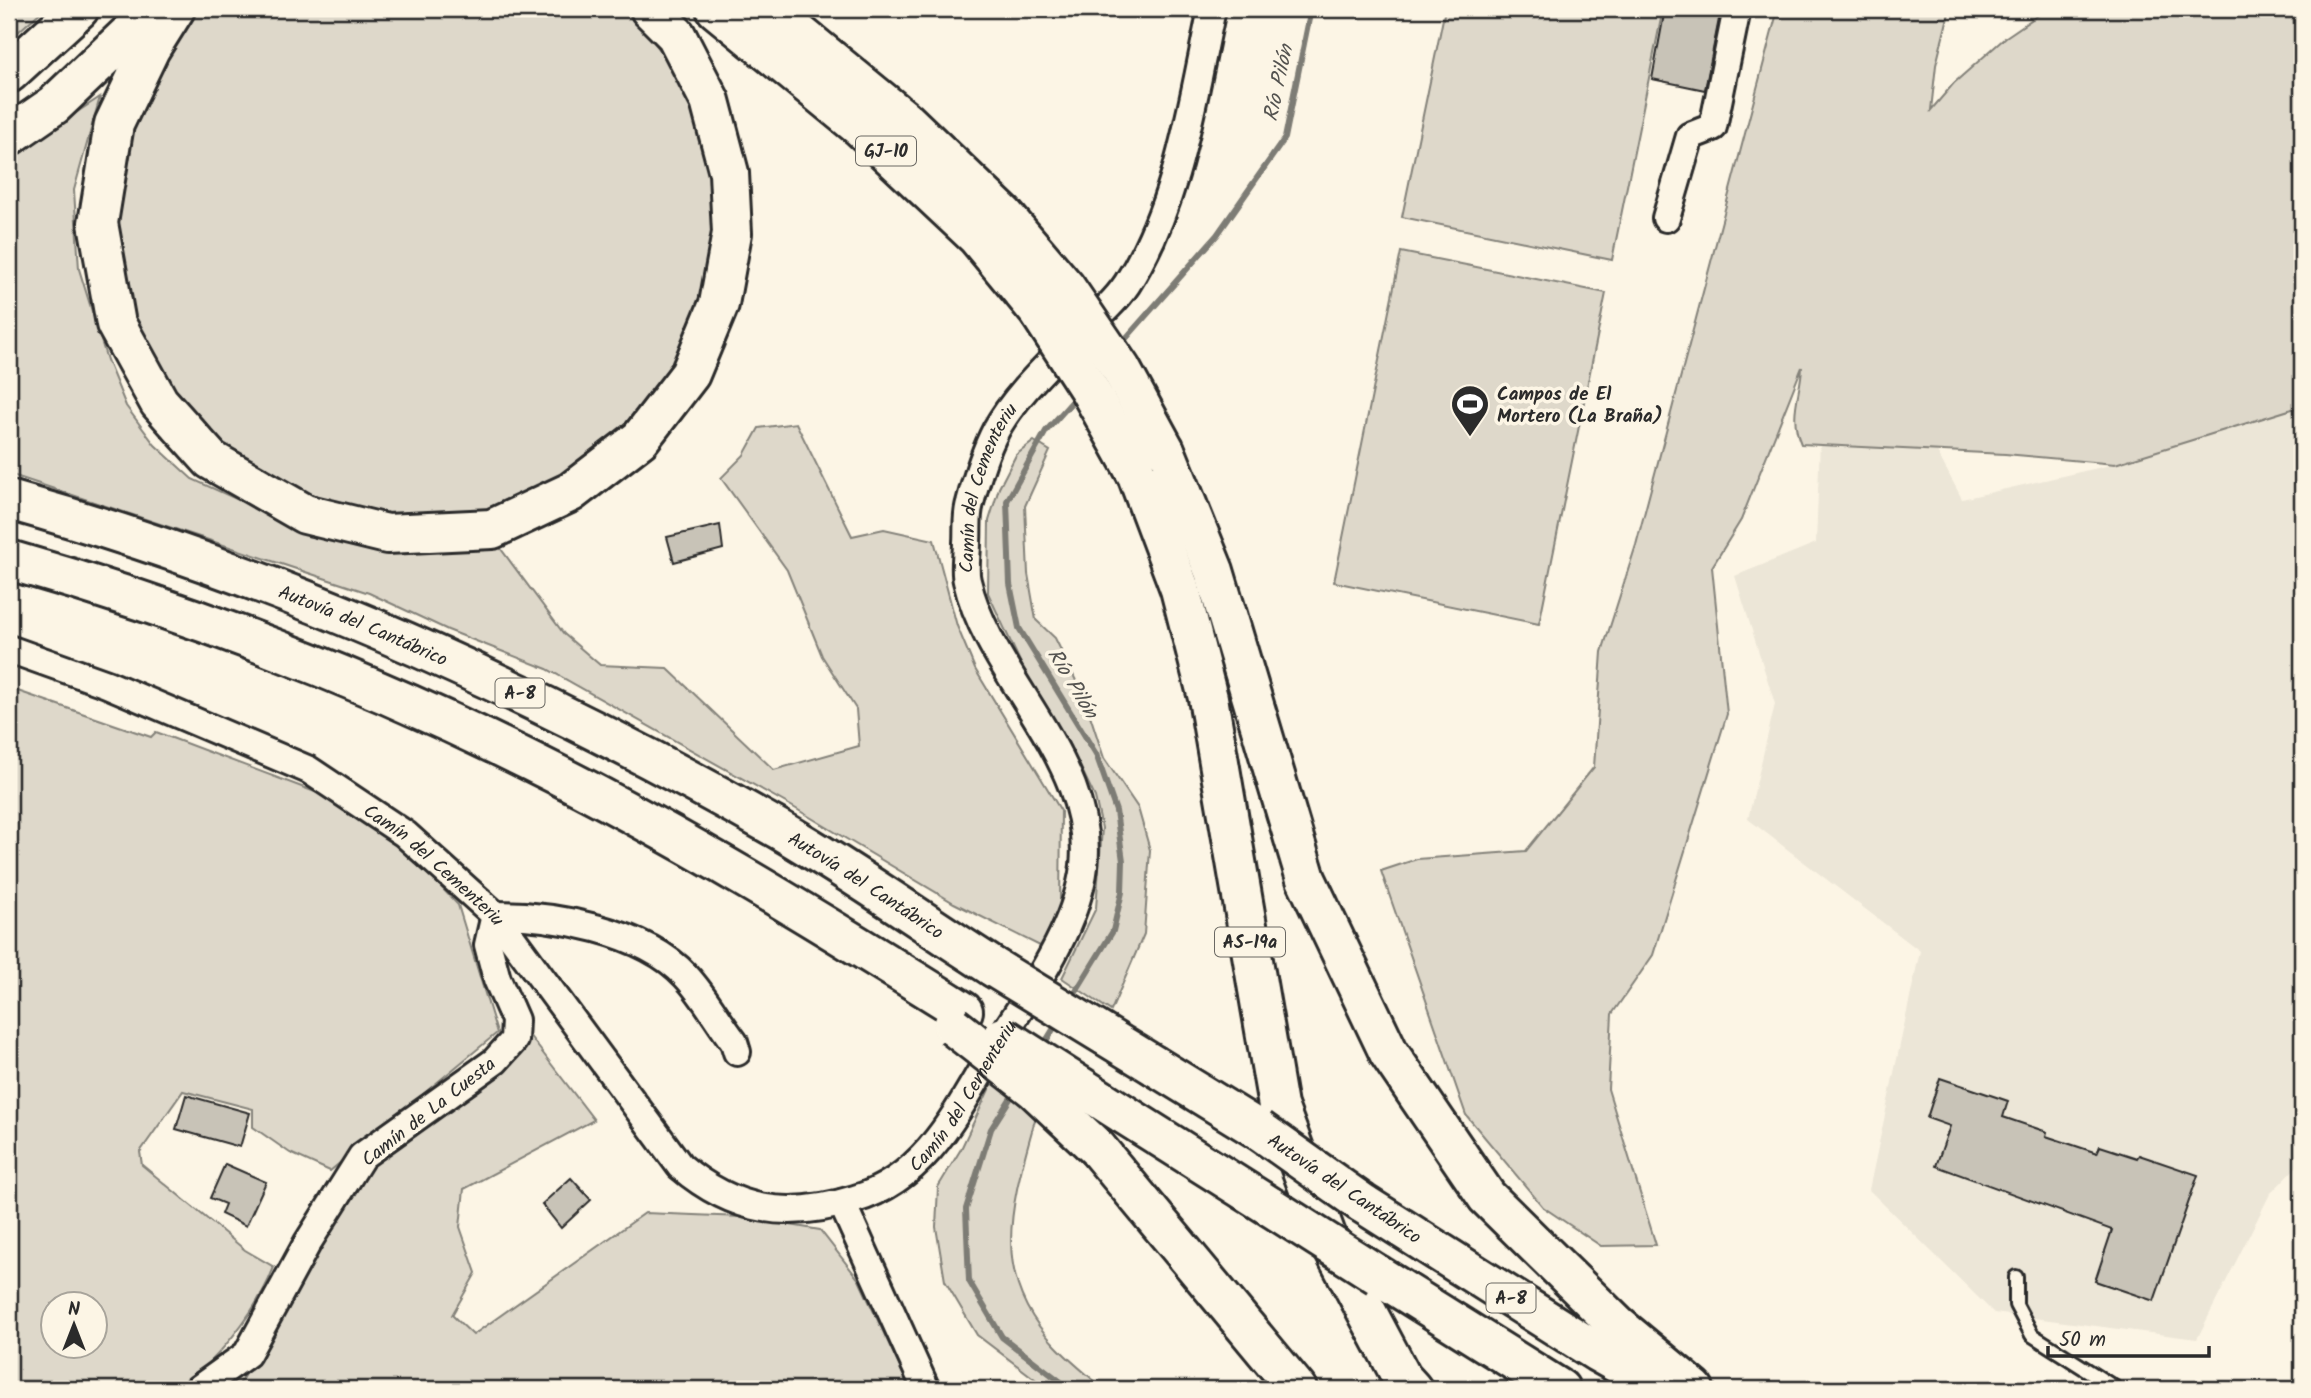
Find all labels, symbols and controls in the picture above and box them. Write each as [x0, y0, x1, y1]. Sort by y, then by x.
water label: Río Pilón [1255, 40, 1304, 125]
road number: GJ-10 [856, 136, 916, 166]
place label: Campos de El Mortero (La Braña) [1497, 380, 1663, 432]
sports icon: Campos de El Mortero (La Braña) [1449, 383, 1491, 438]
street label: Camín del Cementeriu [953, 397, 1026, 573]
street label: Autovía del Cantábrico [274, 578, 452, 675]
water label: Río Pilón [1038, 642, 1107, 727]
road number: A-8 [496, 678, 544, 708]
street label: Camín del Cementeriu [357, 797, 511, 933]
street label: Autovía del Cantábrico [782, 825, 949, 948]
road number: AS-19a [1215, 928, 1285, 957]
street label: Camín del Cementeriu [902, 1015, 1026, 1180]
street label: Camín de La Cuesta [356, 1050, 503, 1175]
street label: Autovía del Cantábrico [1261, 1127, 1427, 1253]
road number: A-8 [1486, 1283, 1536, 1312]
north arrow [38, 1290, 108, 1360]
text: N [68, 1295, 80, 1325]
scale bar [2048, 1314, 2210, 1358]
text: 50 m [2059, 1324, 2106, 1357]

